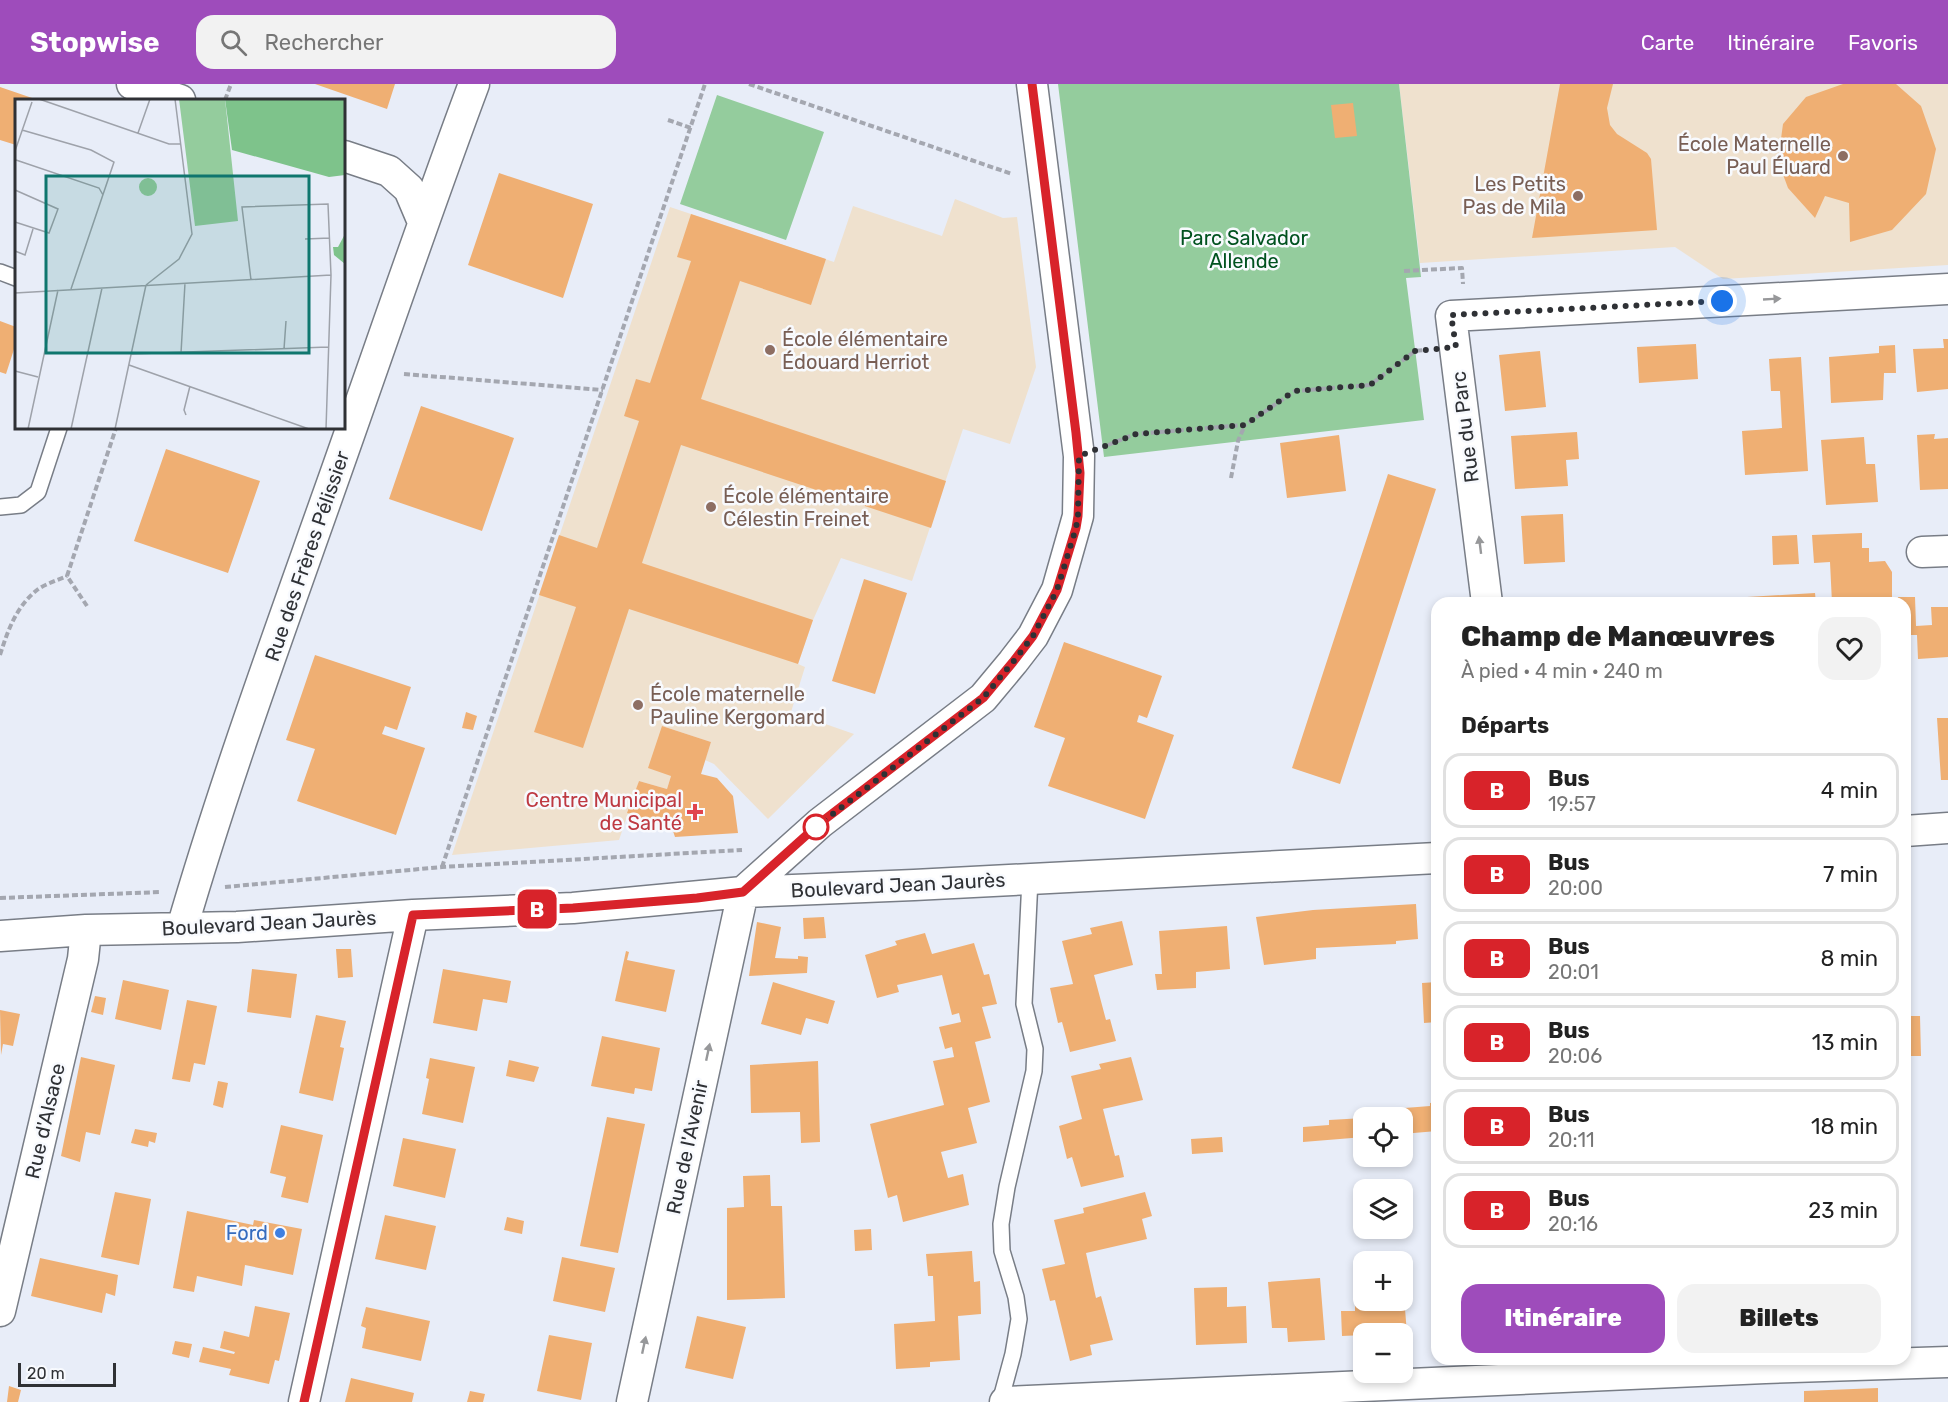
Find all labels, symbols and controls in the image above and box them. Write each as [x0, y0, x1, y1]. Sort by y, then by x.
search box [196, 15, 616, 69]
text: Stopwise [30, 26, 160, 59]
icon: search [217, 26, 250, 59]
text: Rechercher [265, 29, 383, 56]
text: Carte [1641, 30, 1694, 55]
text: Itinéraire [1727, 30, 1815, 55]
text: Favoris [1848, 30, 1918, 55]
inset map [15, 99, 345, 429]
place label: École Maternelle Paul Éluard [1678, 132, 1831, 179]
marker: École Maternelle Paul Éluard [1836, 149, 1850, 163]
place label: Les Petits Pas de Mila [1463, 172, 1566, 219]
marker: Les Petits Pas de Mila [1571, 189, 1585, 203]
park label: Parc Salvador Allende [1180, 226, 1308, 273]
your location [1707, 286, 1737, 316]
one-way arrow [1762, 294, 1781, 303]
place label: École élémentaire Édouard Herriot [782, 327, 948, 374]
marker: École élémentaire Édouard Herriot [763, 343, 777, 357]
street label: Rue du Parc [1446, 370, 1484, 484]
street label: Rue des Frères Pélissier [260, 447, 354, 664]
place label: École élémentaire Célestin Freinet [723, 484, 889, 531]
marker: École élémentaire Célestin Freinet [704, 500, 718, 514]
one-way arrow [1475, 535, 1484, 554]
button: heart [1818, 617, 1881, 680]
text: Champ de Manœuvres [1461, 620, 1775, 653]
text: À pied · 4 min · 240 m [1461, 659, 1663, 683]
place label: École maternelle Pauline Kergomard [650, 682, 825, 729]
marker: École maternelle Pauline Kergomard [631, 698, 645, 712]
text: Départs [1461, 712, 1549, 739]
text: Bus [1548, 765, 1590, 792]
text: 4 min [1821, 777, 1878, 804]
text: B [1490, 778, 1504, 803]
place label: Centre Municipal de Santé [526, 788, 682, 835]
text: 19:57 [1548, 792, 1596, 816]
marker: Centre Municipal de Santé [686, 803, 704, 821]
unlabelled marker [803, 814, 829, 840]
text: Bus [1548, 849, 1590, 876]
text: 7 min [1823, 861, 1878, 888]
text: B [1490, 862, 1504, 887]
street label: Boulevard Jean Jaurès [790, 867, 1006, 903]
text: 20:00 [1548, 876, 1603, 900]
line badge: B [518, 890, 556, 928]
text: B [530, 897, 544, 922]
street label: Boulevard Jean Jaurès [161, 905, 377, 941]
text: Bus [1548, 933, 1590, 960]
text: 8 min [1820, 945, 1878, 972]
text: B [1490, 946, 1504, 971]
text: 20:01 [1548, 960, 1599, 984]
text: Bus [1548, 1017, 1590, 1044]
text: 13 min [1812, 1029, 1878, 1056]
text: B [1490, 1030, 1504, 1055]
one-way arrow [704, 1042, 714, 1061]
text: 20:06 [1548, 1044, 1602, 1068]
street label: Rue d'Alsace [20, 1061, 70, 1181]
street label: Rue de l'Avenir [661, 1077, 713, 1216]
text: Bus [1548, 1101, 1590, 1128]
map controls [1353, 1107, 1413, 1383]
button: locate [1353, 1107, 1413, 1167]
text: 18 min [1811, 1113, 1878, 1140]
text: B [1490, 1114, 1504, 1139]
text: 20:11 [1548, 1128, 1595, 1152]
button: layers [1353, 1179, 1413, 1239]
text: Bus [1548, 1185, 1590, 1212]
text: 23 min [1808, 1197, 1878, 1224]
text: B [1490, 1198, 1504, 1223]
text: 20:16 [1548, 1212, 1598, 1236]
place label: Ford [226, 1221, 268, 1245]
marker: Ford [273, 1226, 287, 1240]
button: + [1353, 1251, 1413, 1311]
button: Itinéraire [1461, 1284, 1665, 1353]
button: Billets [1677, 1284, 1881, 1353]
button: − [1353, 1323, 1413, 1383]
one-way arrow [640, 1336, 650, 1354]
scale bar [18, 1360, 116, 1388]
text: 20 m [27, 1364, 65, 1383]

